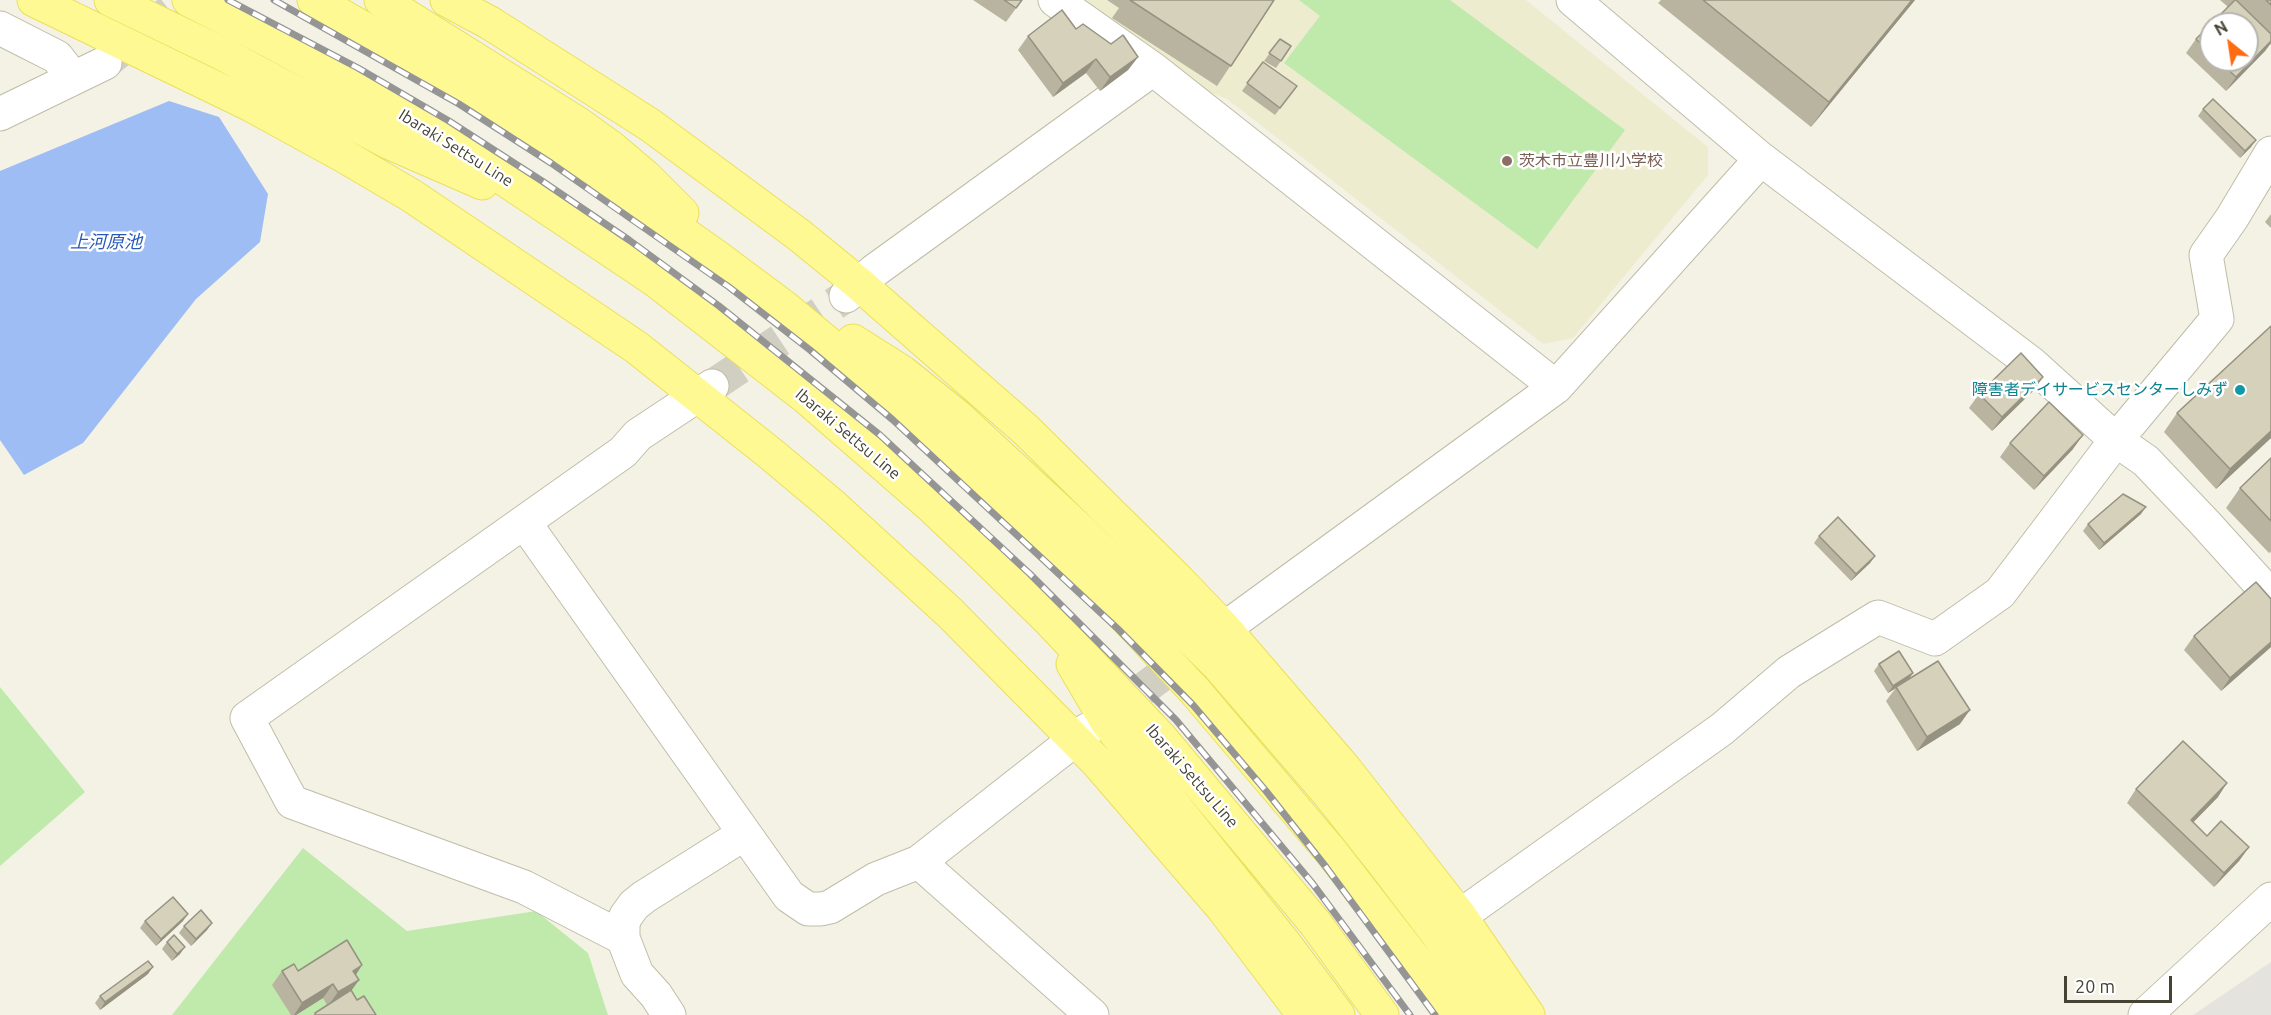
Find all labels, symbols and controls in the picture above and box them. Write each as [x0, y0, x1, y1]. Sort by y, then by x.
north arrow [2199, 12, 2259, 72]
text: N [2211, 17, 2231, 39]
street label: Ibaraki Settsu Line [395, 105, 517, 191]
place label: 茨木市立豊川小学校 [1519, 151, 1663, 171]
marker: 茨木市立豊川小学校 [1500, 154, 1514, 168]
water label: 上河原池 [70, 231, 142, 253]
place label: 障害者デイサービスセンターしみず [1972, 380, 2228, 400]
marker: 障害者デイサービスセンターしみず [2233, 383, 2247, 397]
street label: Ibaraki Settsu Line [792, 385, 904, 483]
street label: Ibaraki Settsu Line [1142, 720, 1242, 832]
scale bar [2067, 964, 2175, 1002]
text: 20 m [2075, 976, 2115, 996]

